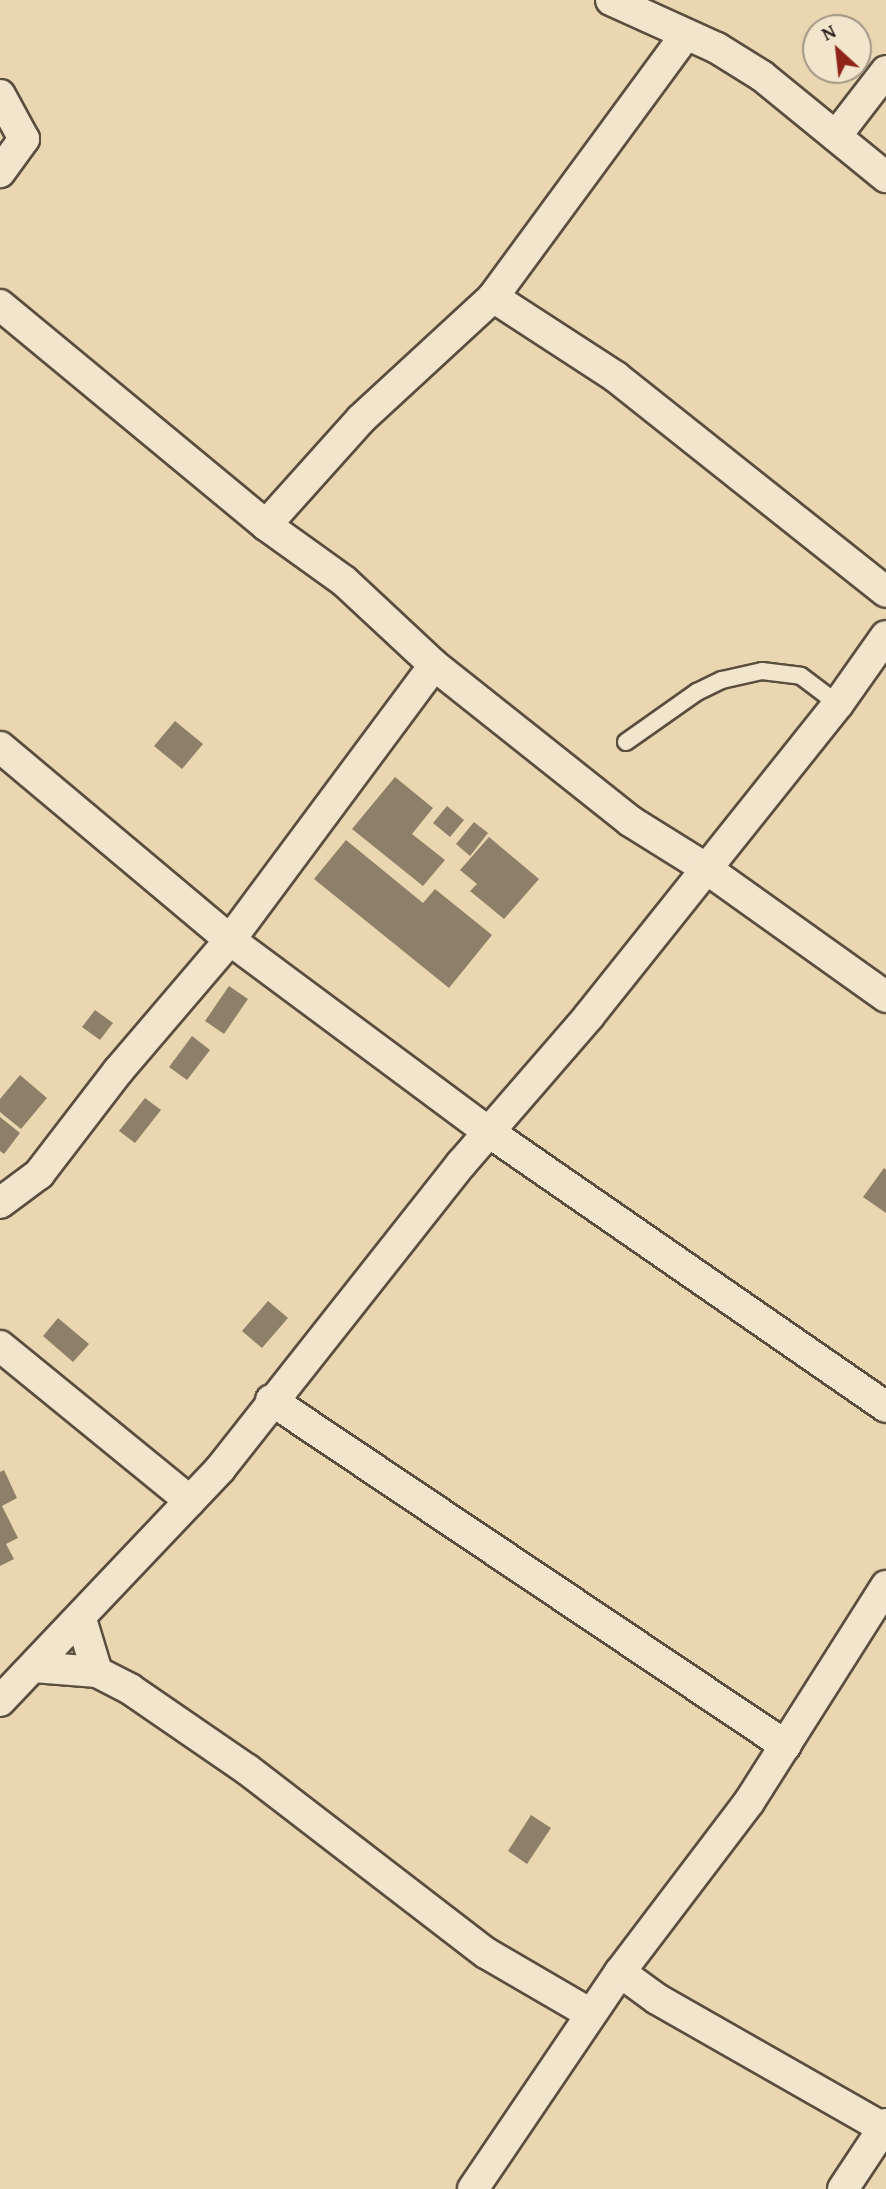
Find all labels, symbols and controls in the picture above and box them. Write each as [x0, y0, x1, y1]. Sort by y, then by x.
north arrow [802, 14, 872, 84]
text: N [816, 17, 840, 47]

